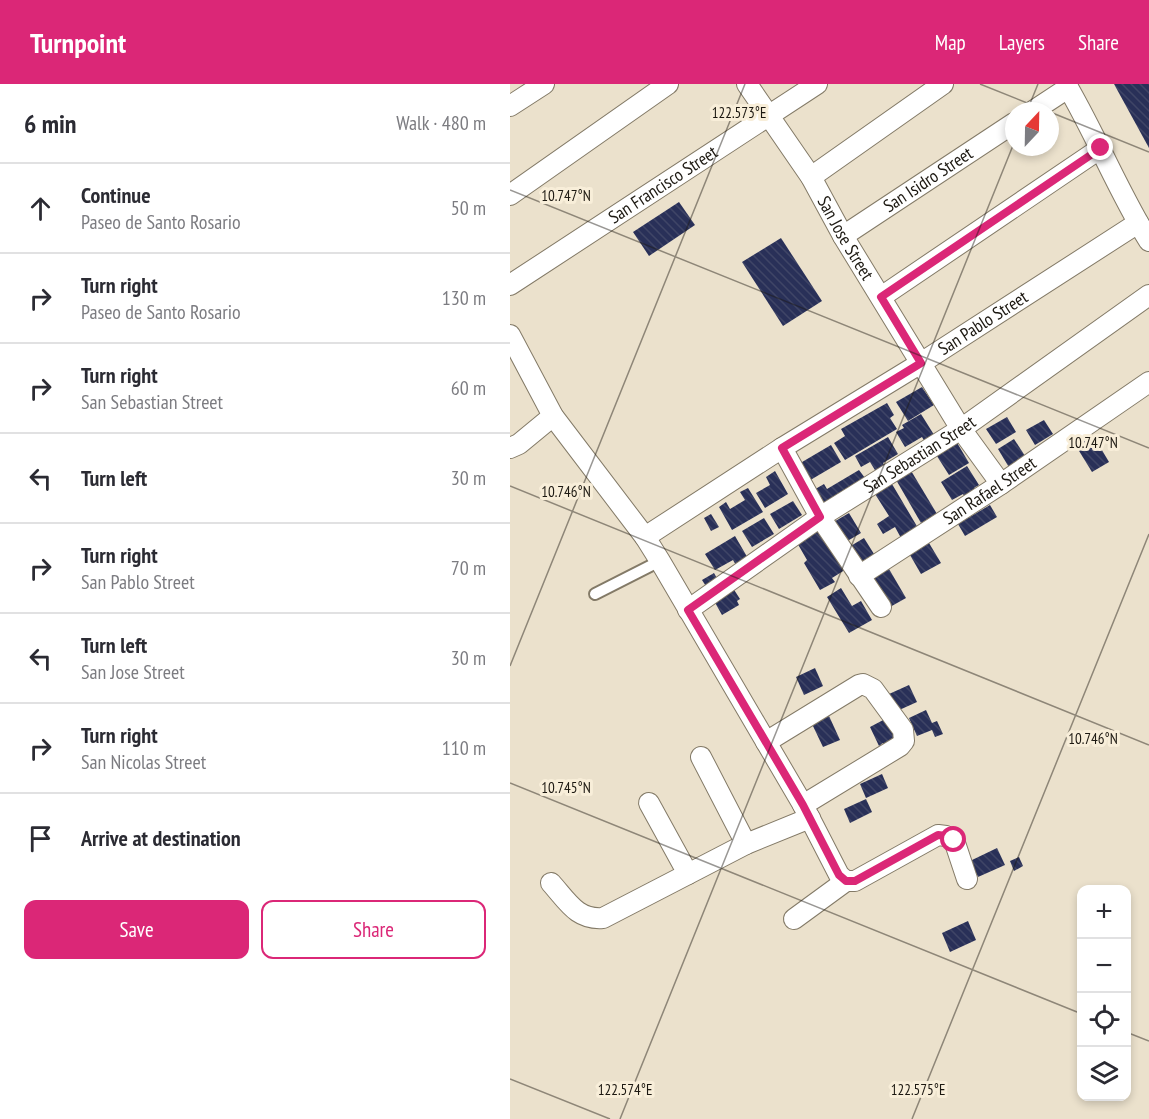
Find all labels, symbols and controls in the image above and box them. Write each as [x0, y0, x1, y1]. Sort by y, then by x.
text: Turnpoint [30, 24, 126, 61]
text: Map [935, 29, 966, 56]
text: Layers [999, 29, 1045, 56]
text: Share [1078, 29, 1119, 56]
north arrow [1005, 102, 1059, 156]
text: 122.573°E [712, 103, 766, 122]
text: 6 min [24, 107, 77, 140]
text: Walk · 480 m [396, 110, 486, 136]
route end [1087, 134, 1113, 160]
street label: San Francisco Street [604, 140, 722, 228]
street label: San Isidro Street [879, 141, 977, 217]
text: Continue [81, 181, 151, 209]
text: 10.747°N [541, 186, 591, 205]
icon: ahead [24, 192, 57, 225]
street label: San Jose Street [812, 192, 879, 284]
text: 50 m [451, 195, 486, 221]
text: Paseo de Santo Rosario [81, 209, 241, 235]
text: Turn right [81, 271, 158, 299]
icon: right [24, 282, 57, 315]
text: 130 m [442, 285, 486, 311]
street label: San Pablo Street [933, 285, 1032, 360]
text: Paseo de Santo Rosario [81, 299, 241, 325]
text: Turn right [81, 361, 158, 389]
icon: right [24, 372, 57, 405]
text: 60 m [451, 375, 486, 401]
text: San Sebastian Street [81, 389, 223, 415]
street label: San Sebastian Street [859, 410, 980, 498]
text: 10.747°N [1068, 433, 1118, 452]
street label: San Rafael Street [938, 451, 1041, 530]
icon: left [24, 462, 57, 495]
text: Turn left [81, 464, 147, 492]
text: 30 m [451, 465, 486, 491]
text: 10.746°N [541, 482, 591, 501]
text: Turn right [81, 541, 158, 569]
icon: right [24, 552, 57, 585]
text: 70 m [451, 555, 486, 581]
text: San Pablo Street [81, 569, 195, 595]
text: Turn left [81, 631, 147, 659]
icon: left [24, 642, 57, 675]
text: 30 m [451, 645, 486, 671]
text: San Jose Street [81, 659, 185, 685]
text: Turn right [81, 721, 158, 749]
text: 10.746°N [1068, 729, 1118, 748]
icon: right [24, 732, 57, 765]
text: 110 m [442, 735, 486, 761]
text: San Nicolas Street [81, 749, 206, 775]
text: 10.745°N [541, 778, 591, 797]
icon: arrive [24, 822, 57, 855]
text: Arrive at destination [81, 824, 241, 852]
route start [940, 826, 966, 852]
map controls [1077, 885, 1131, 1101]
button: + [1077, 885, 1131, 939]
button: Save [24, 900, 249, 959]
button: Share [261, 900, 486, 959]
button: − [1077, 939, 1131, 993]
button: locate [1077, 993, 1131, 1047]
button: layers [1077, 1047, 1131, 1101]
text: 122.574°E [598, 1080, 652, 1099]
text: 122.575°E [891, 1080, 945, 1099]

